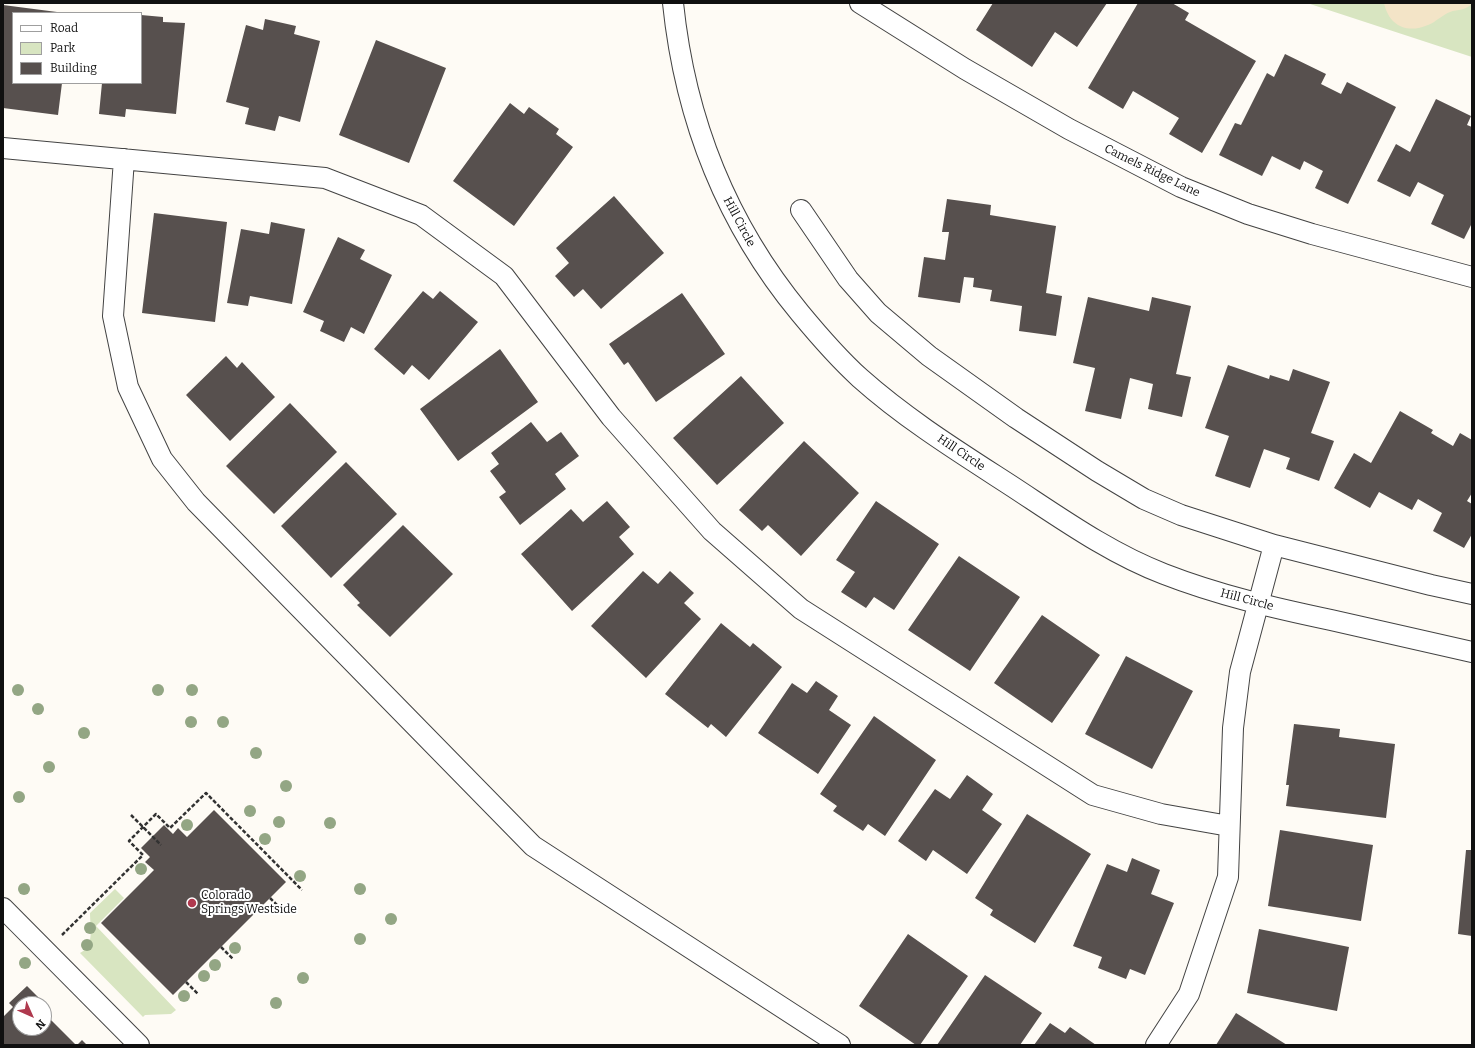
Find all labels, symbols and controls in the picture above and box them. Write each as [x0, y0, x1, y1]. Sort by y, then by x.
legend [12, 12, 142, 84]
text: Road [50, 21, 78, 35]
text: Park [50, 41, 75, 55]
text: Building [50, 61, 97, 75]
street label: Camels Ridge Lane [1102, 142, 1202, 200]
street label: Hill Circle [720, 195, 758, 249]
street label: Hill Circle [934, 432, 988, 474]
street label: Hill Circle [1219, 586, 1275, 614]
place label: Colorado Springs Westside [201, 889, 297, 917]
marker: Colorado Springs Westside [186, 897, 198, 909]
north arrow [12, 996, 52, 1036]
text: N [33, 1017, 48, 1032]

